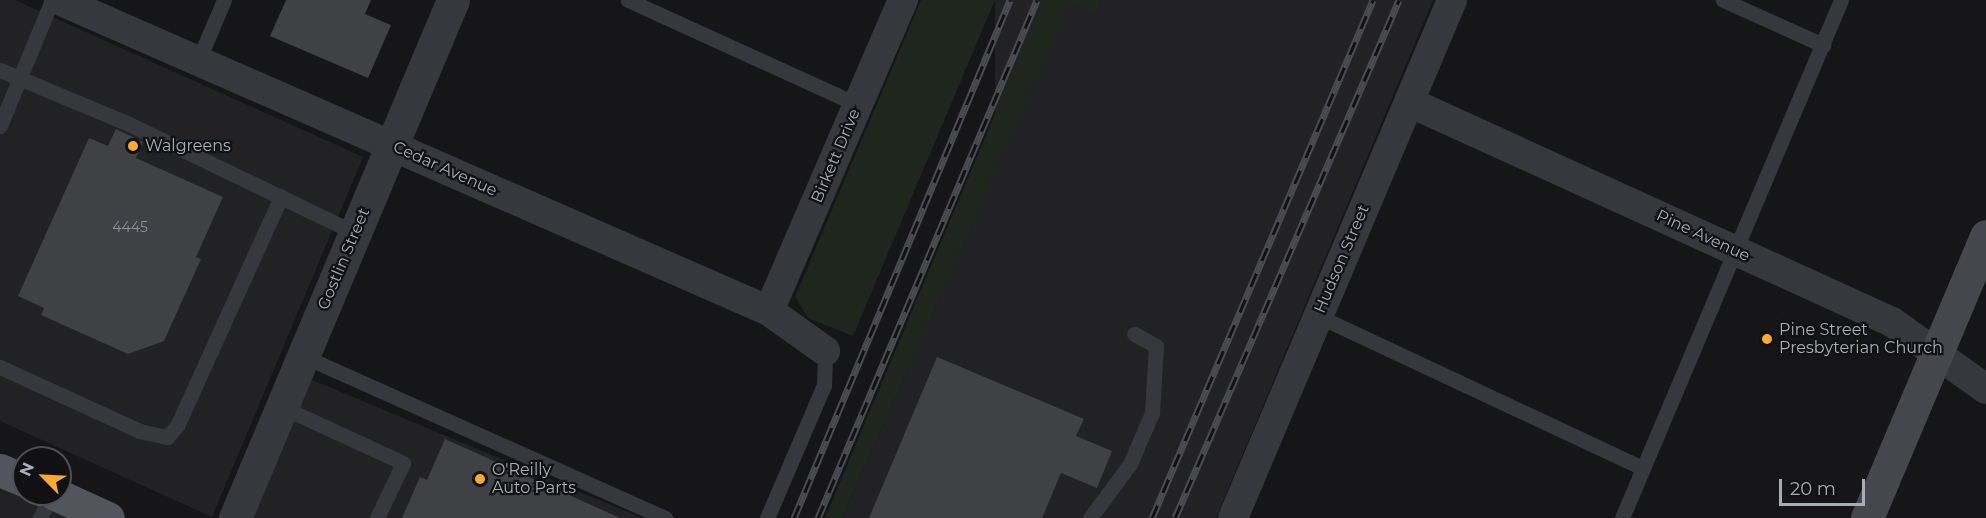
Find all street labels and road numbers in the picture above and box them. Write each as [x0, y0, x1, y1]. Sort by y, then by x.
street label: Birkett Drive [808, 106, 864, 206]
street label: Cedar Avenue [390, 137, 500, 201]
street label: Hudson Street [1311, 202, 1373, 316]
street label: Gostlin Street [314, 205, 374, 313]
street label: Pine Avenue [1653, 206, 1753, 266]

